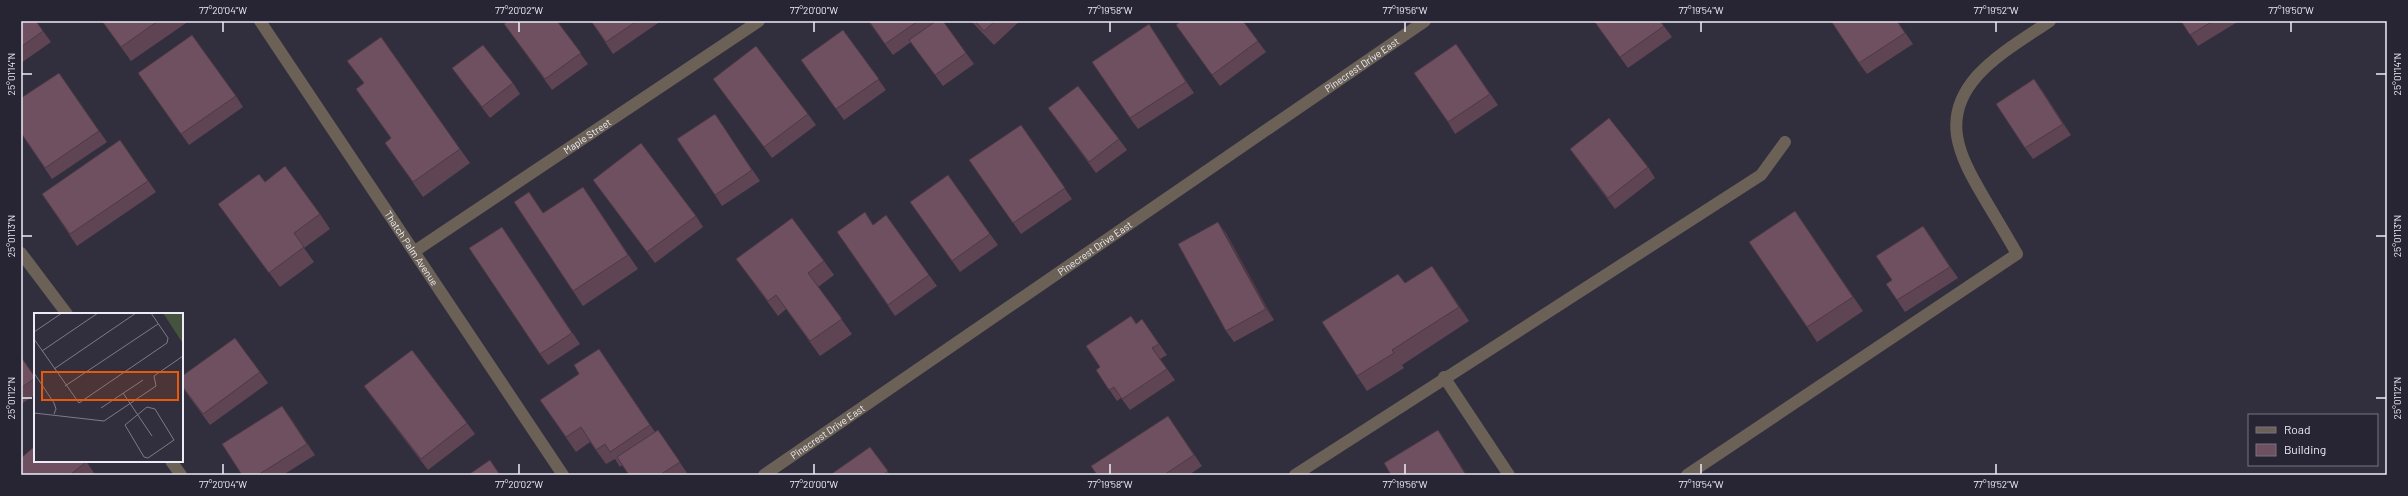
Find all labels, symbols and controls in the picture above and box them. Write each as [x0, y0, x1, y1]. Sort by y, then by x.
text: 77°20'04"W [199, 4, 247, 16]
text: 77°20'02"W [495, 4, 543, 16]
text: 77°20'00"W [790, 4, 838, 16]
text: 77°19'58"W [1087, 4, 1133, 16]
text: 77°19'56"W [1383, 4, 1428, 16]
text: 77°19'54"W [1678, 4, 1724, 16]
text: 77°19'52"W [1973, 4, 2019, 16]
text: 77°19'50"W [2268, 4, 2314, 16]
street label: Pinecrest Drive East [1322, 35, 1401, 94]
text: 25°01'14"N [5, 53, 17, 95]
text: 25°01'14"N [2391, 53, 2403, 95]
street label: Maple Street [561, 116, 613, 156]
street label: Thatch Palm Avenue [382, 208, 441, 288]
text: 25°01'13"N [5, 215, 17, 257]
text: 25°01'13"N [2391, 215, 2403, 257]
street label: Pinecrest Drive East [1055, 218, 1134, 278]
inset map [34, 313, 183, 462]
text: 25°01'12"N [5, 377, 17, 419]
text: 25°01'12"N [2391, 377, 2403, 419]
street label: Pinecrest Drive East [788, 401, 867, 461]
legend [2248, 414, 2378, 466]
text: Road [2284, 422, 2311, 436]
text: Building [2284, 442, 2326, 456]
text: 77°20'04"W [199, 478, 247, 490]
text: 77°20'02"W [495, 478, 543, 490]
text: 77°20'00"W [790, 478, 838, 490]
text: 77°19'58"W [1087, 478, 1133, 490]
text: 77°19'56"W [1383, 478, 1428, 490]
text: 77°19'54"W [1678, 478, 1724, 490]
text: 77°19'52"W [1973, 478, 2019, 490]

